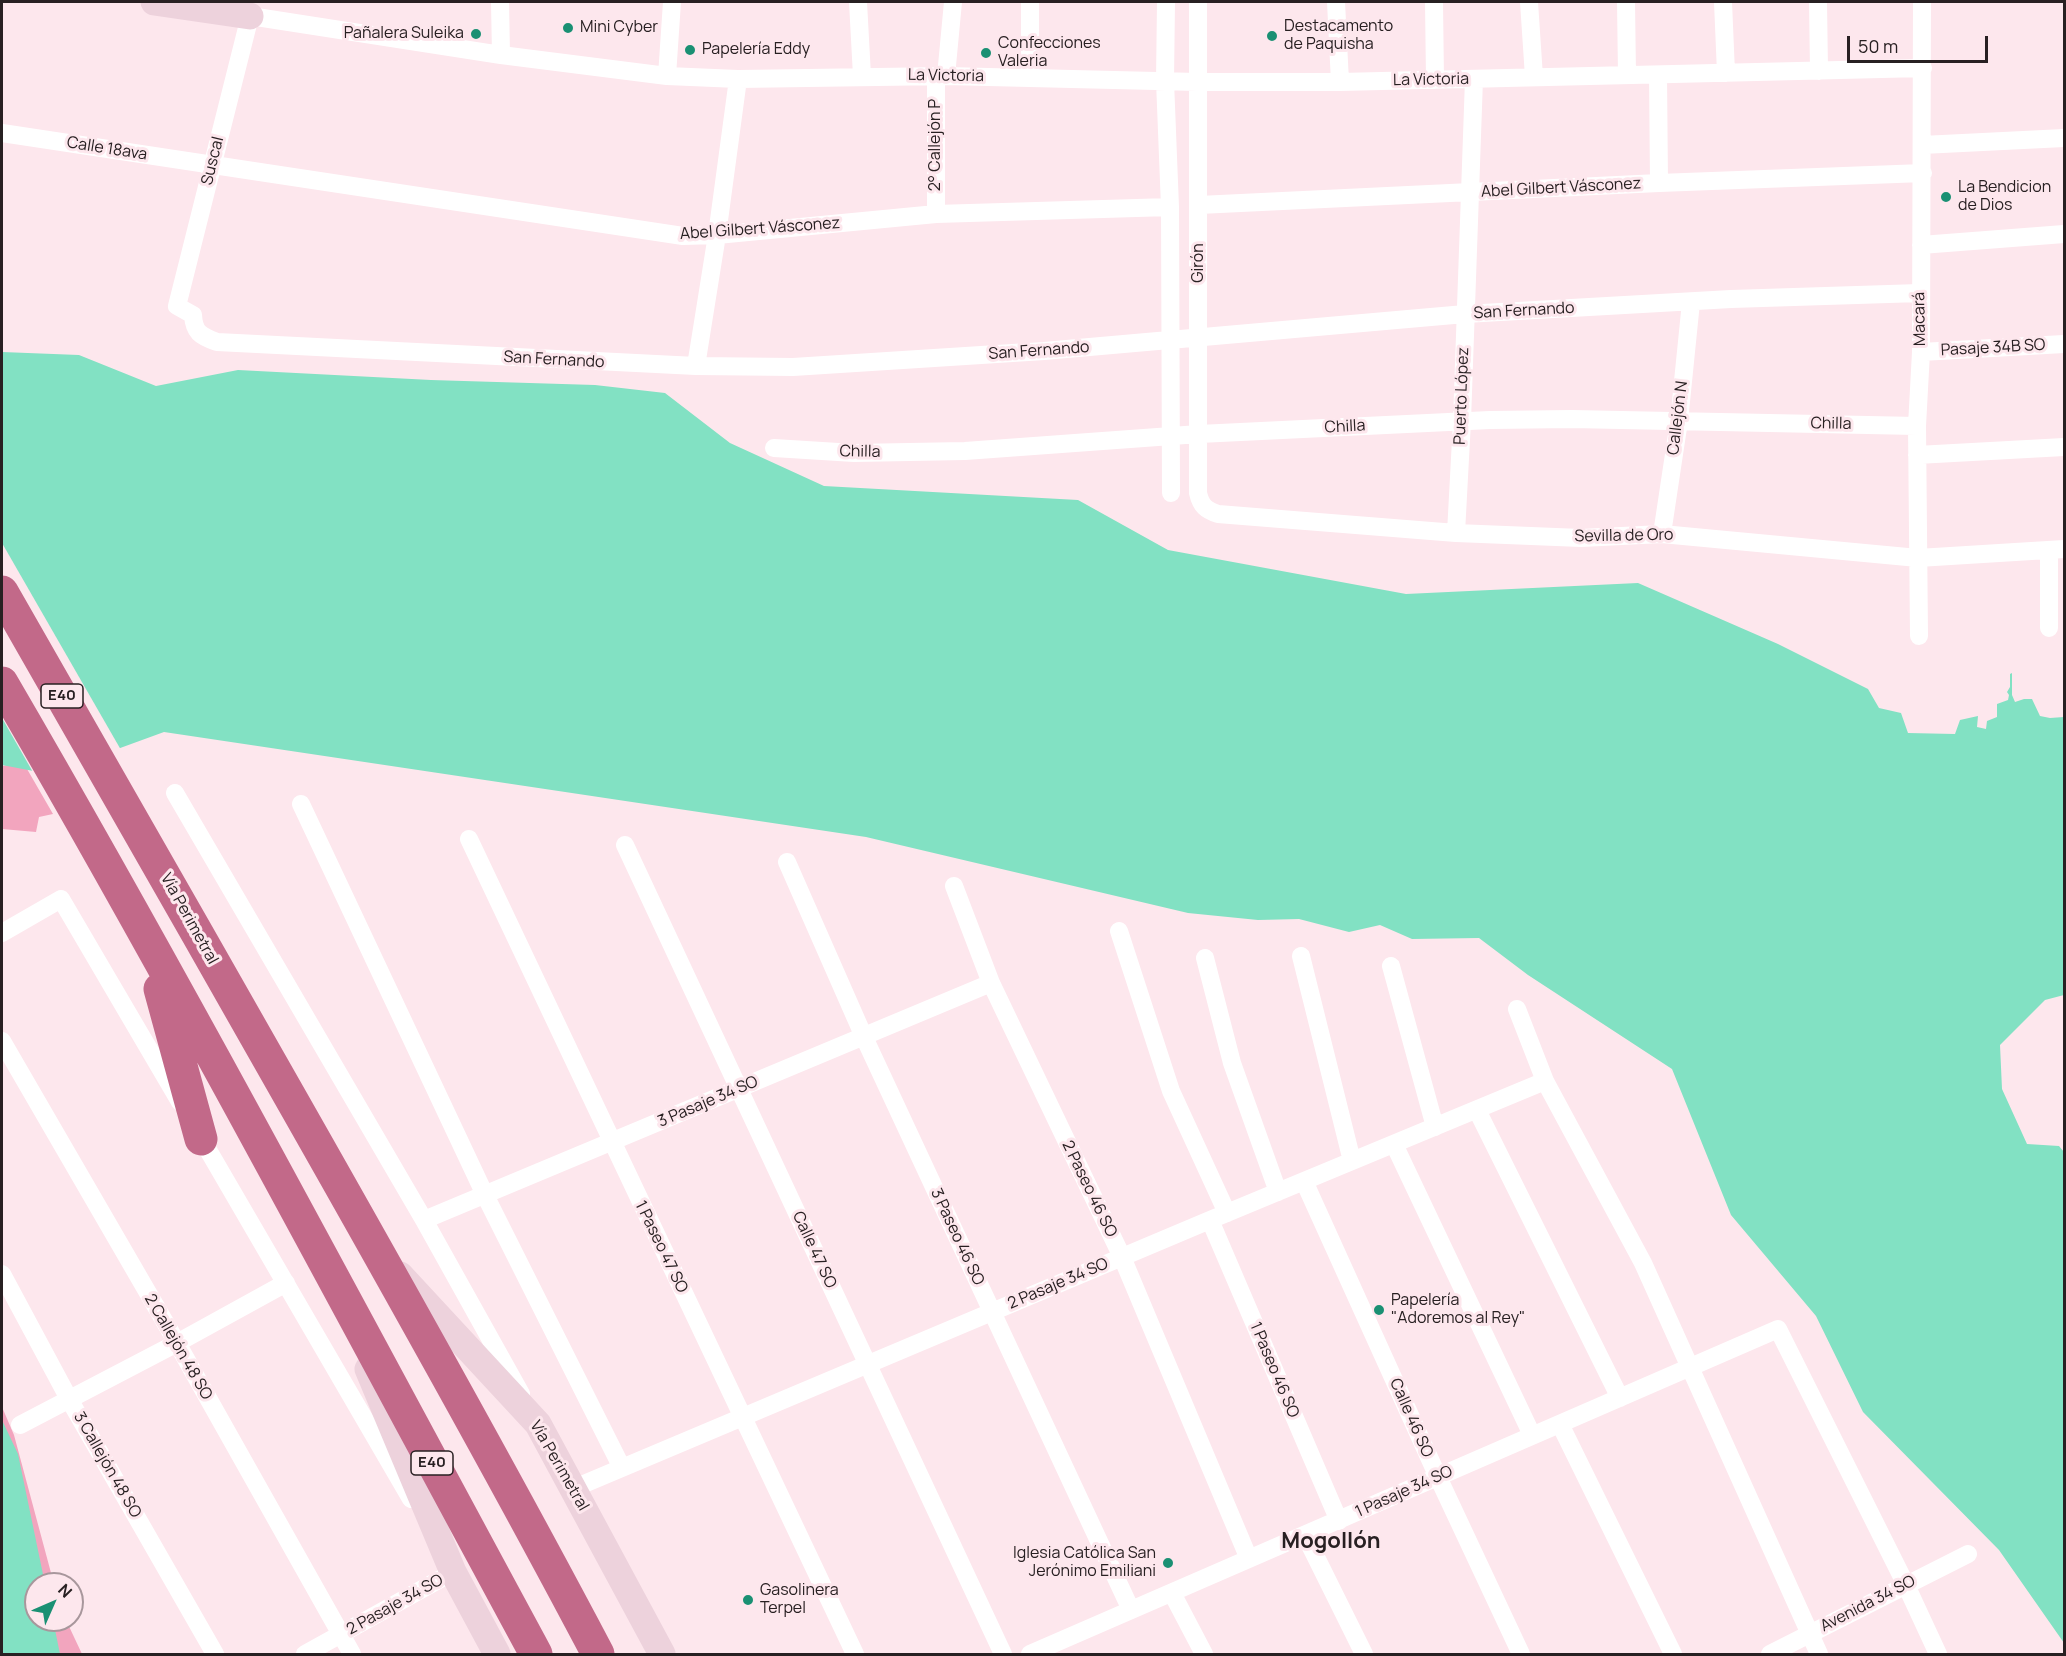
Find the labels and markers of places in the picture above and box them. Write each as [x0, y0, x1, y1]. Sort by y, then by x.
place label: Destacamento de Paquisha [1284, 17, 1393, 55]
place label: Mini Cyber [580, 18, 658, 38]
marker: Mini Cyber [561, 21, 575, 35]
place label: Pañalera Suleika [344, 24, 464, 44]
marker: Pañalera Suleika [469, 27, 483, 41]
marker: Destacamento de Paquisha [1265, 29, 1279, 43]
place label: Confecciones Valeria [998, 34, 1101, 72]
place label: Papelería Eddy [702, 40, 810, 60]
marker: Papelería Eddy [683, 43, 697, 57]
marker: Confecciones Valeria [979, 46, 993, 60]
place label: La Bendicion de Dios [1958, 178, 2051, 216]
marker: La Bendicion de Dios [1939, 190, 1953, 204]
place label: Papelería "Adoremos al Rey" [1391, 1291, 1525, 1329]
marker: Papelería "Adoremos al Rey" [1372, 1303, 1386, 1317]
place label: Iglesia Católica San Jerónimo Emiliani [1013, 1544, 1156, 1582]
marker: Iglesia Católica San Jerónimo Emiliani [1161, 1556, 1175, 1570]
place label: Gasolinera Terpel [760, 1581, 839, 1619]
marker: Gasolinera Terpel [741, 1593, 755, 1607]

